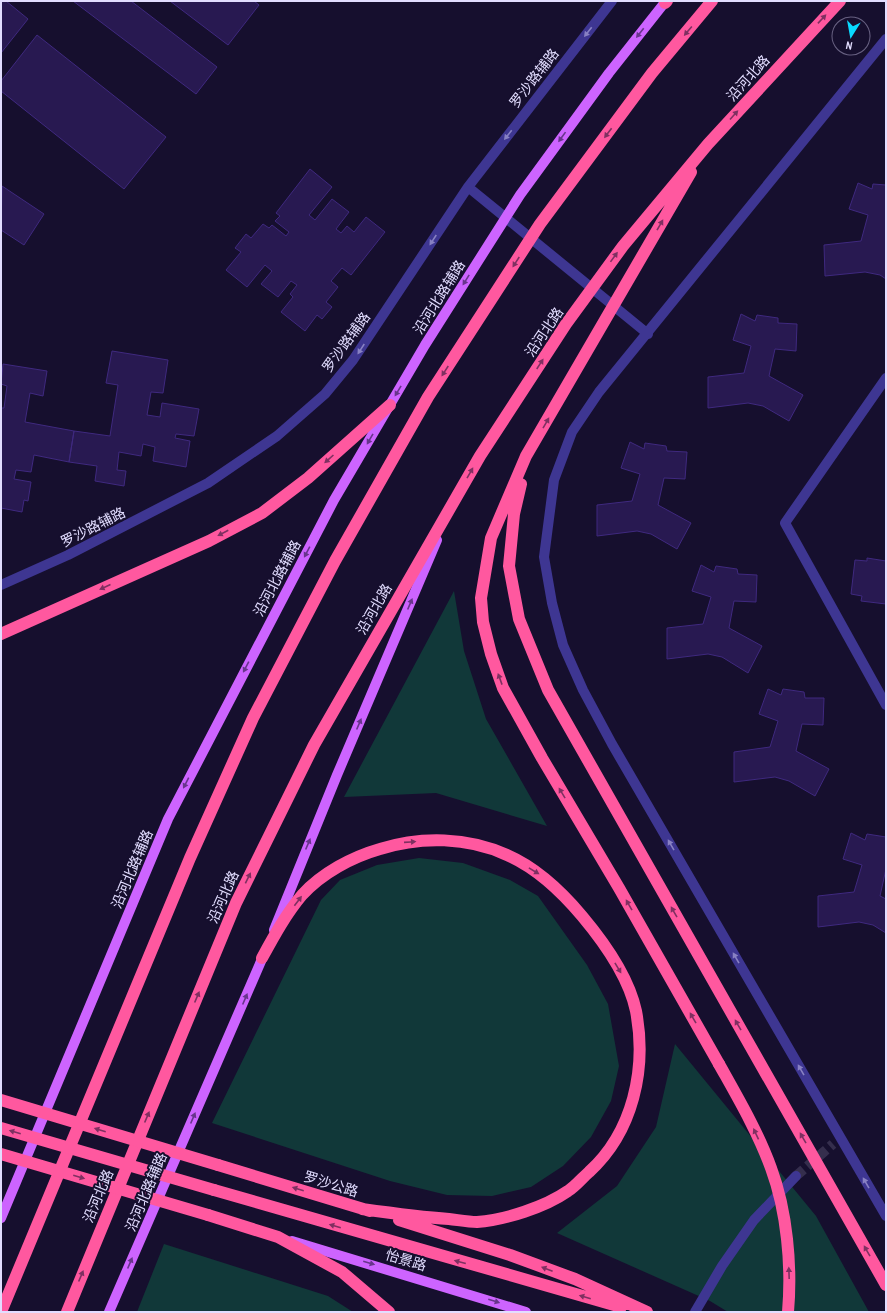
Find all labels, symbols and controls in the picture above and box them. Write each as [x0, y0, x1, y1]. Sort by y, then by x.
one-way arrow [818, 14, 827, 25]
north arrow [831, 16, 871, 56]
one-way arrow [583, 26, 592, 37]
one-way arrow [683, 26, 692, 36]
one-way arrow [636, 28, 645, 39]
text: N [845, 38, 854, 53]
street label: 罗沙路辅路 [505, 45, 563, 111]
street label: 沿河北路 [723, 51, 773, 105]
one-way arrow [729, 110, 739, 120]
one-way arrow [603, 128, 612, 139]
one-way arrow [504, 129, 512, 140]
one-way arrow [558, 132, 566, 142]
one-way arrow [657, 219, 664, 231]
one-way arrow [429, 234, 436, 246]
one-way arrow [610, 252, 618, 262]
street label: 沿河北路辅路 [409, 257, 469, 337]
one-way arrow [512, 257, 520, 267]
one-way arrow [463, 274, 470, 286]
street label: 沿河北路 [521, 304, 567, 360]
street label: 罗沙路辅路 [318, 308, 374, 376]
one-way arrow [357, 344, 365, 354]
one-way arrow [536, 359, 544, 369]
one-way arrow [441, 366, 449, 376]
one-way arrow [395, 385, 402, 397]
one-way arrow [542, 417, 549, 429]
one-way arrow [367, 433, 374, 445]
one-way arrow [324, 454, 334, 464]
one-way arrow [467, 467, 474, 479]
street label: 罗沙路辅路 [58, 503, 128, 551]
one-way arrow [217, 530, 229, 537]
street label: 沿河北路辅路 [249, 537, 305, 619]
one-way arrow [303, 547, 310, 558]
street label: 沿河北路 [352, 580, 396, 638]
one-way arrow [99, 584, 111, 591]
one-way arrow [406, 598, 413, 610]
one-way arrow [242, 661, 249, 673]
one-way arrow [497, 673, 503, 685]
one-way arrow [356, 717, 362, 729]
one-way arrow [183, 777, 189, 789]
one-way arrow [559, 787, 566, 799]
street label: 沿河北路辅路 [107, 827, 157, 911]
one-way arrow [306, 837, 312, 849]
one-way arrow [404, 839, 417, 845]
one-way arrow [667, 839, 674, 851]
one-way arrow [528, 867, 540, 874]
street label: 沿河北路 [203, 868, 243, 926]
one-way arrow [245, 872, 252, 883]
one-way arrow [293, 895, 302, 906]
one-way arrow [625, 899, 632, 911]
one-way arrow [671, 906, 678, 918]
one-way arrow [732, 953, 740, 963]
one-way arrow [614, 963, 622, 973]
one-way arrow [194, 991, 200, 1003]
one-way arrow [241, 993, 248, 1005]
one-way arrow [690, 1012, 697, 1024]
one-way arrow [735, 1019, 742, 1031]
one-way arrow [798, 1064, 805, 1076]
one-way arrow [145, 1111, 151, 1123]
one-way arrow [190, 1113, 196, 1124]
one-way arrow [94, 1127, 106, 1133]
one-way arrow [9, 1129, 21, 1135]
one-way arrow [753, 1129, 759, 1140]
one-way arrow [799, 1132, 806, 1144]
street label: 沿河北路辅路 [121, 1150, 171, 1234]
street label: 沿河北路 [79, 1167, 117, 1225]
street label: 罗沙公路 [302, 1167, 360, 1201]
one-way arrow [73, 1174, 85, 1180]
one-way arrow [863, 1177, 870, 1189]
one-way arrow [292, 1186, 304, 1192]
one-way arrow [328, 1223, 340, 1229]
street label: 怡景路 [383, 1245, 429, 1275]
one-way arrow [863, 1246, 870, 1257]
one-way arrow [128, 1257, 134, 1269]
one-way arrow [453, 1259, 465, 1265]
one-way arrow [364, 1260, 376, 1266]
one-way arrow [541, 1266, 553, 1272]
one-way arrow [786, 1266, 792, 1279]
one-way arrow [78, 1270, 85, 1282]
one-way arrow [579, 1294, 591, 1300]
one-way arrow [488, 1298, 500, 1304]

